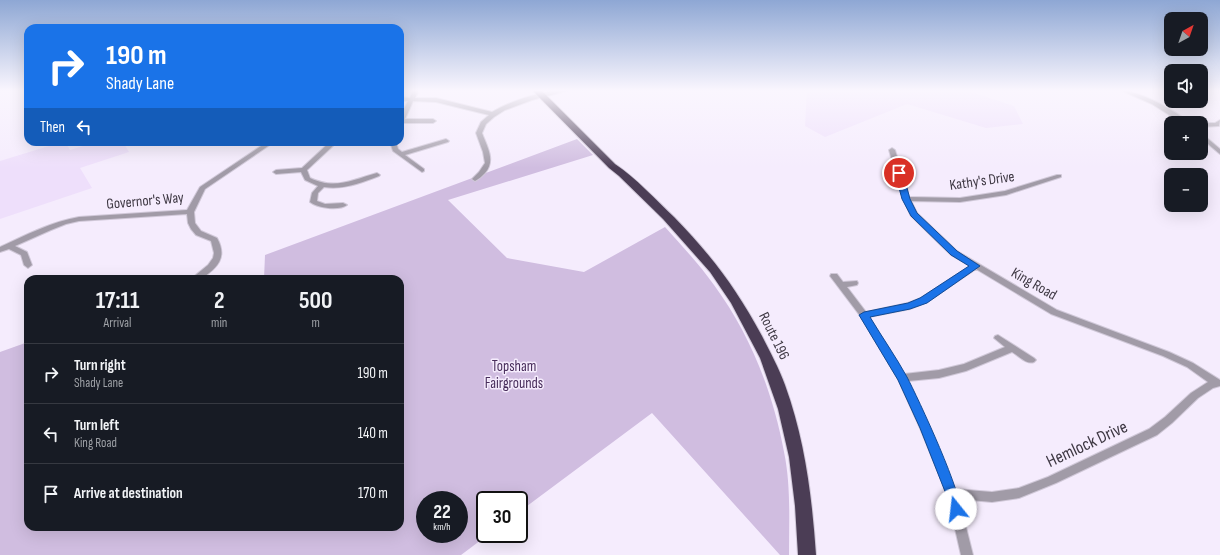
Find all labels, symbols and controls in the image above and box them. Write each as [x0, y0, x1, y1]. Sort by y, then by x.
north arrow [1164, 12, 1208, 56]
map controls [1164, 12, 1208, 212]
text: 190 m [106, 39, 167, 72]
icon: right [40, 40, 92, 92]
button: sound [1164, 64, 1208, 108]
text: Shady Lane [106, 73, 174, 94]
icon: left [73, 116, 95, 138]
button: + [1164, 116, 1208, 160]
text: Then [40, 118, 65, 137]
pin [882, 156, 916, 190]
icon: arrive [888, 162, 910, 184]
street label: Kathy's Drive [948, 167, 1016, 195]
button: − [1164, 168, 1208, 212]
street label: Governor's Way [105, 188, 185, 214]
street label: King Road [1008, 263, 1060, 305]
text: 17:11 [96, 286, 139, 315]
text: 2 [214, 286, 224, 315]
text: 500 [299, 286, 332, 315]
street label: Route 196 [754, 309, 794, 363]
text: Arrival [104, 315, 131, 331]
text: min [211, 315, 227, 331]
text: m [312, 315, 320, 331]
text: Turn right [74, 356, 126, 375]
park label: Topsham Fairgrounds [485, 357, 543, 393]
icon: right [40, 363, 62, 385]
text: 190 m [357, 364, 388, 383]
text: Shady Lane [74, 375, 123, 391]
text: Turn left [74, 416, 119, 435]
street label: Hemlock Drive [1043, 416, 1131, 472]
icon: left [40, 423, 62, 445]
text: 140 m [358, 424, 388, 443]
text: King Road [74, 435, 117, 451]
icon: arrive [40, 483, 62, 505]
text: Arrive at destination [74, 484, 183, 503]
text: 170 m [358, 484, 388, 503]
position arrow [935, 488, 977, 530]
speed limit sign: 30 [476, 491, 528, 543]
text: 22 [433, 500, 451, 524]
text: km/h [433, 521, 451, 533]

